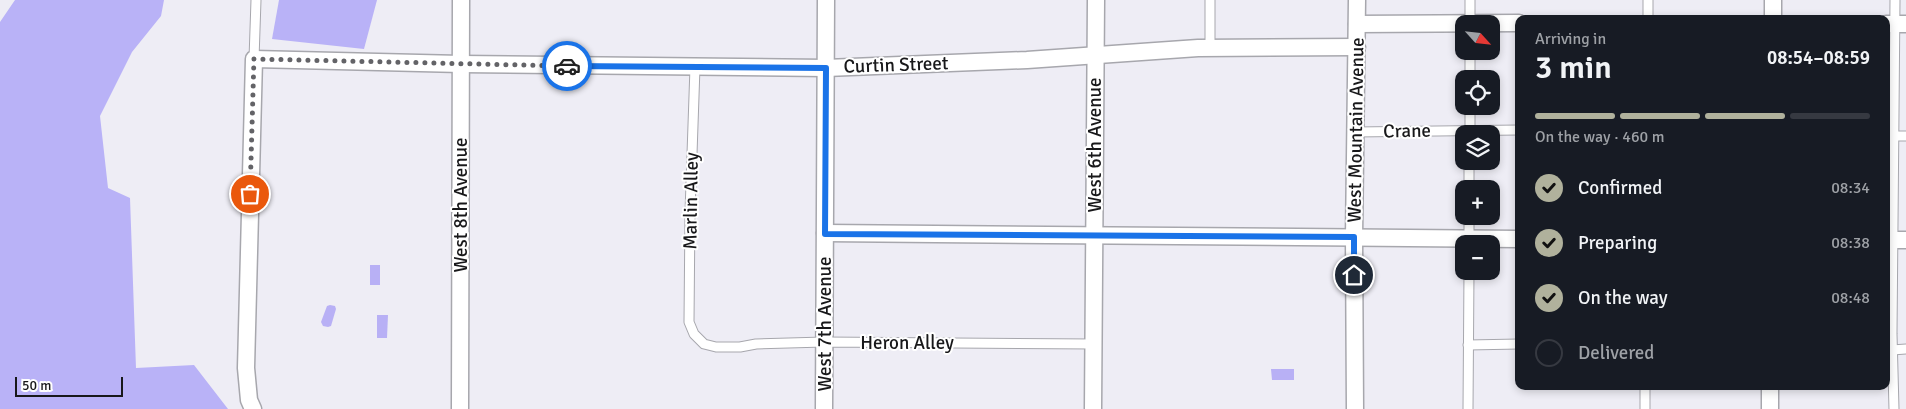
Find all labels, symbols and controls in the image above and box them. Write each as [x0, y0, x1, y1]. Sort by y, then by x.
north arrow [1455, 15, 1500, 60]
map controls [1455, 15, 1500, 280]
text: Arriving in [1535, 29, 1606, 49]
street label: West Mountain Avenue [1342, 37, 1370, 223]
courier [542, 41, 592, 91]
text: 08:54–08:59 [1767, 46, 1870, 70]
text: 3 min [1535, 48, 1612, 87]
street label: Curtin Street [843, 51, 949, 79]
icon: car [553, 52, 581, 80]
button: locate [1455, 70, 1500, 115]
street label: West 6th Avenue [1083, 78, 1107, 212]
street label: Crane [1383, 119, 1431, 143]
button: layers [1455, 125, 1500, 170]
text: On the way · 460 m [1535, 127, 1665, 147]
street label: West 8th Avenue [449, 138, 473, 272]
street label: Marlin Alley [678, 152, 704, 250]
pin [229, 173, 271, 215]
icon: check [1535, 174, 1563, 202]
text: Confirmed [1578, 176, 1662, 200]
text: 08:34 [1831, 178, 1870, 198]
icon: bag [236, 180, 264, 208]
button: + [1455, 180, 1500, 225]
icon: check [1535, 229, 1563, 257]
text: Preparing [1578, 231, 1657, 255]
text: 08:38 [1831, 233, 1870, 253]
button: − [1455, 235, 1500, 280]
pin [1333, 254, 1375, 296]
street label: West 7th Avenue [813, 257, 837, 391]
icon: home [1340, 261, 1368, 289]
icon: check [1535, 284, 1563, 312]
text: On the way [1578, 286, 1668, 310]
text: 08:48 [1831, 288, 1870, 308]
street label: Heron Alley [860, 331, 954, 355]
text: Delivered [1578, 341, 1654, 365]
scale bar [15, 374, 122, 397]
text: 50 m [22, 377, 51, 394]

